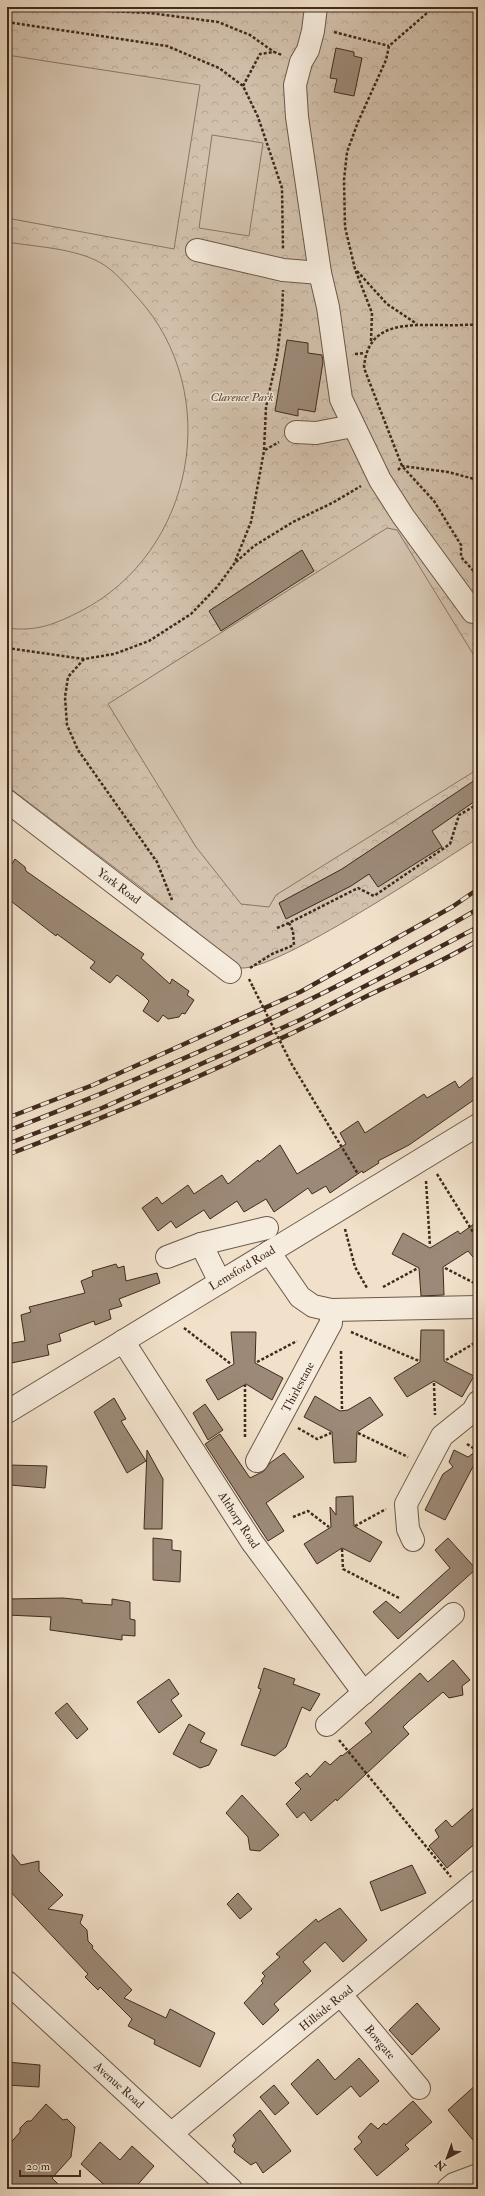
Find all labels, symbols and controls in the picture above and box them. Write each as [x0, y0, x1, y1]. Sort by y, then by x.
park label: Clarence Park [211, 390, 273, 405]
street label: York Road [94, 865, 144, 908]
street label: Lemsford Road [206, 1243, 278, 1294]
street label: Thirlestane [279, 1359, 318, 1415]
street label: Althorp Road [214, 1488, 263, 1552]
street label: Hillside Road [296, 1982, 356, 2035]
street label: Bowgate [361, 2022, 398, 2063]
street label: Avenue Road [90, 2058, 147, 2112]
north arrow [427, 2138, 467, 2178]
scale bar [20, 2152, 80, 2178]
text: N [432, 2156, 450, 2174]
text: 20 m [26, 2159, 51, 2174]

